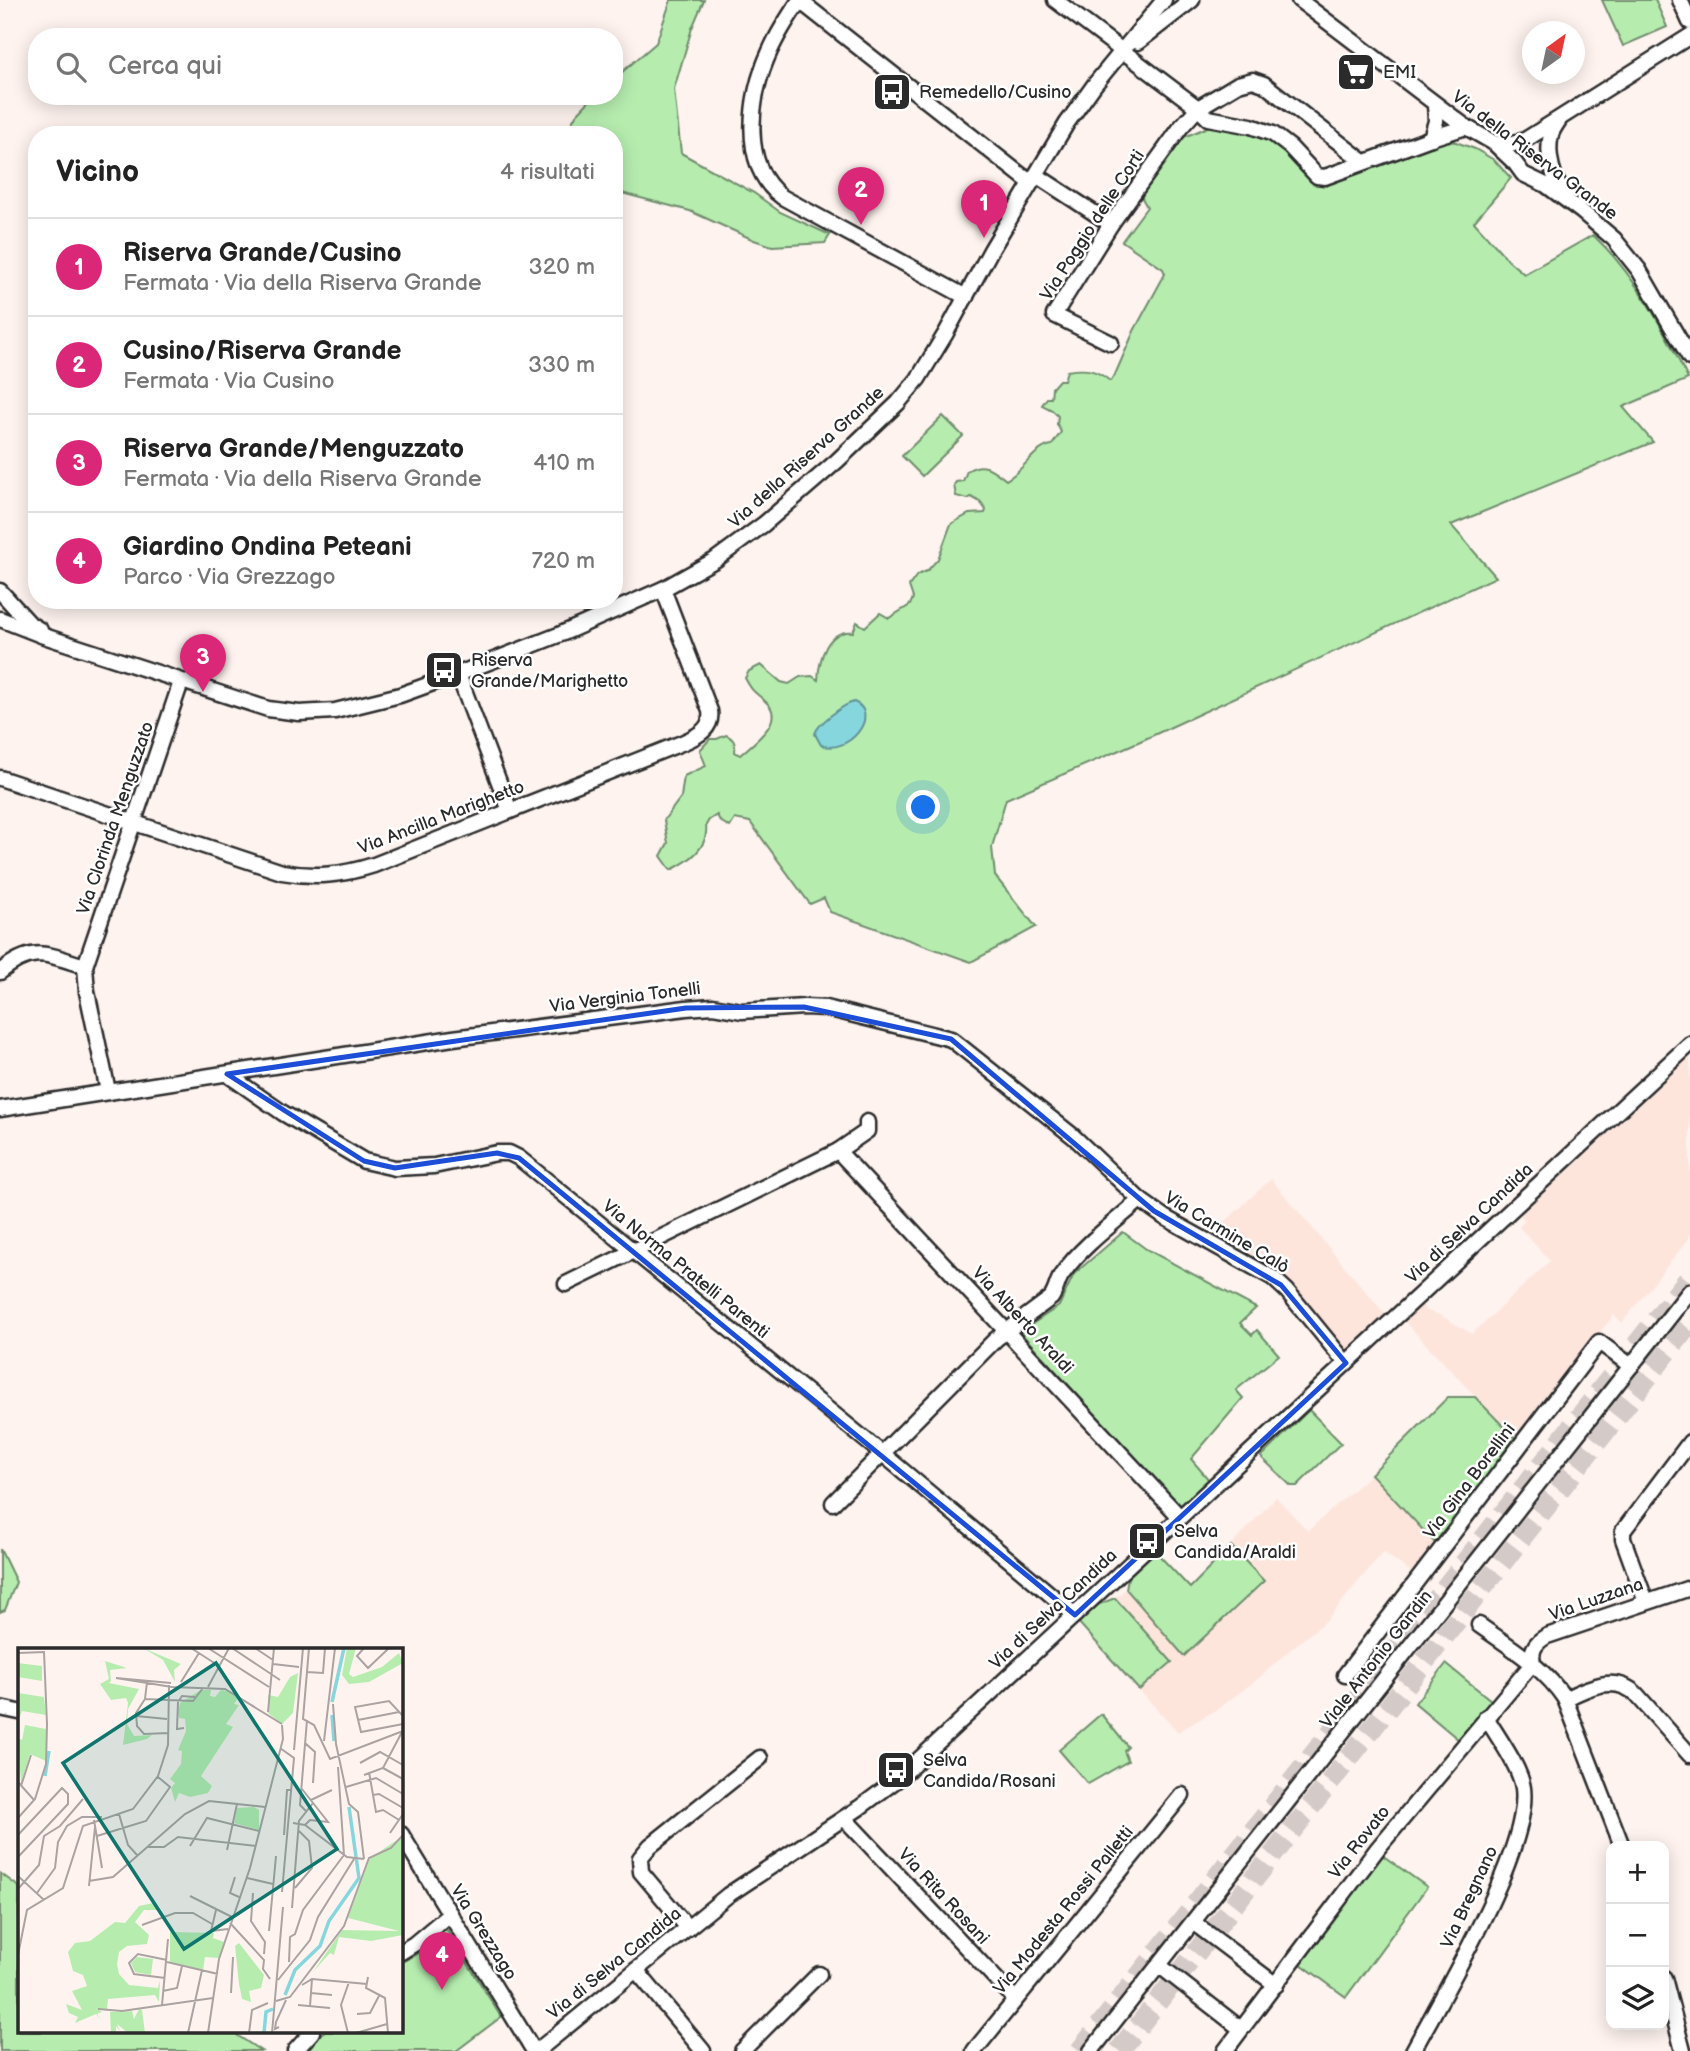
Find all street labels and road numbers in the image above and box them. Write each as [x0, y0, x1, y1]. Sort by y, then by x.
street label: Via della Riserva Grande [1448, 86, 1622, 225]
street label: Via Poggio delle Corti [1036, 146, 1149, 304]
street label: Via della Riserva Grande [724, 382, 889, 533]
street label: Via Clorinda Menguzzato [73, 719, 158, 917]
street label: Via Ancilla Marighetto [355, 776, 527, 859]
street label: Via Verginia Tonelli [548, 978, 702, 1017]
street label: Via di Selva Candida [1401, 1159, 1537, 1288]
street label: Via Carmine Calò [1161, 1187, 1293, 1278]
street label: Via Norma Pratelli Parenti [598, 1196, 773, 1343]
street label: Via Alberto Araldi [968, 1262, 1078, 1378]
street label: Via Gina Borellini [1419, 1419, 1520, 1543]
street label: Via di Selva Candida [985, 1545, 1121, 1674]
street label: Via Luzzana [1546, 1574, 1646, 1625]
street label: Viale Antonio Gandin [1316, 1586, 1437, 1732]
street label: Via Rovato [1324, 1802, 1394, 1883]
street label: Via Modesta Rossi Palletti [989, 1822, 1138, 1999]
street label: Via Bregnano [1437, 1843, 1502, 1952]
street label: Via Rita Rosani [894, 1844, 994, 1949]
street label: Via Grezzago [446, 1881, 521, 1984]
street label: Via di Selva Candida [543, 1903, 686, 2024]

